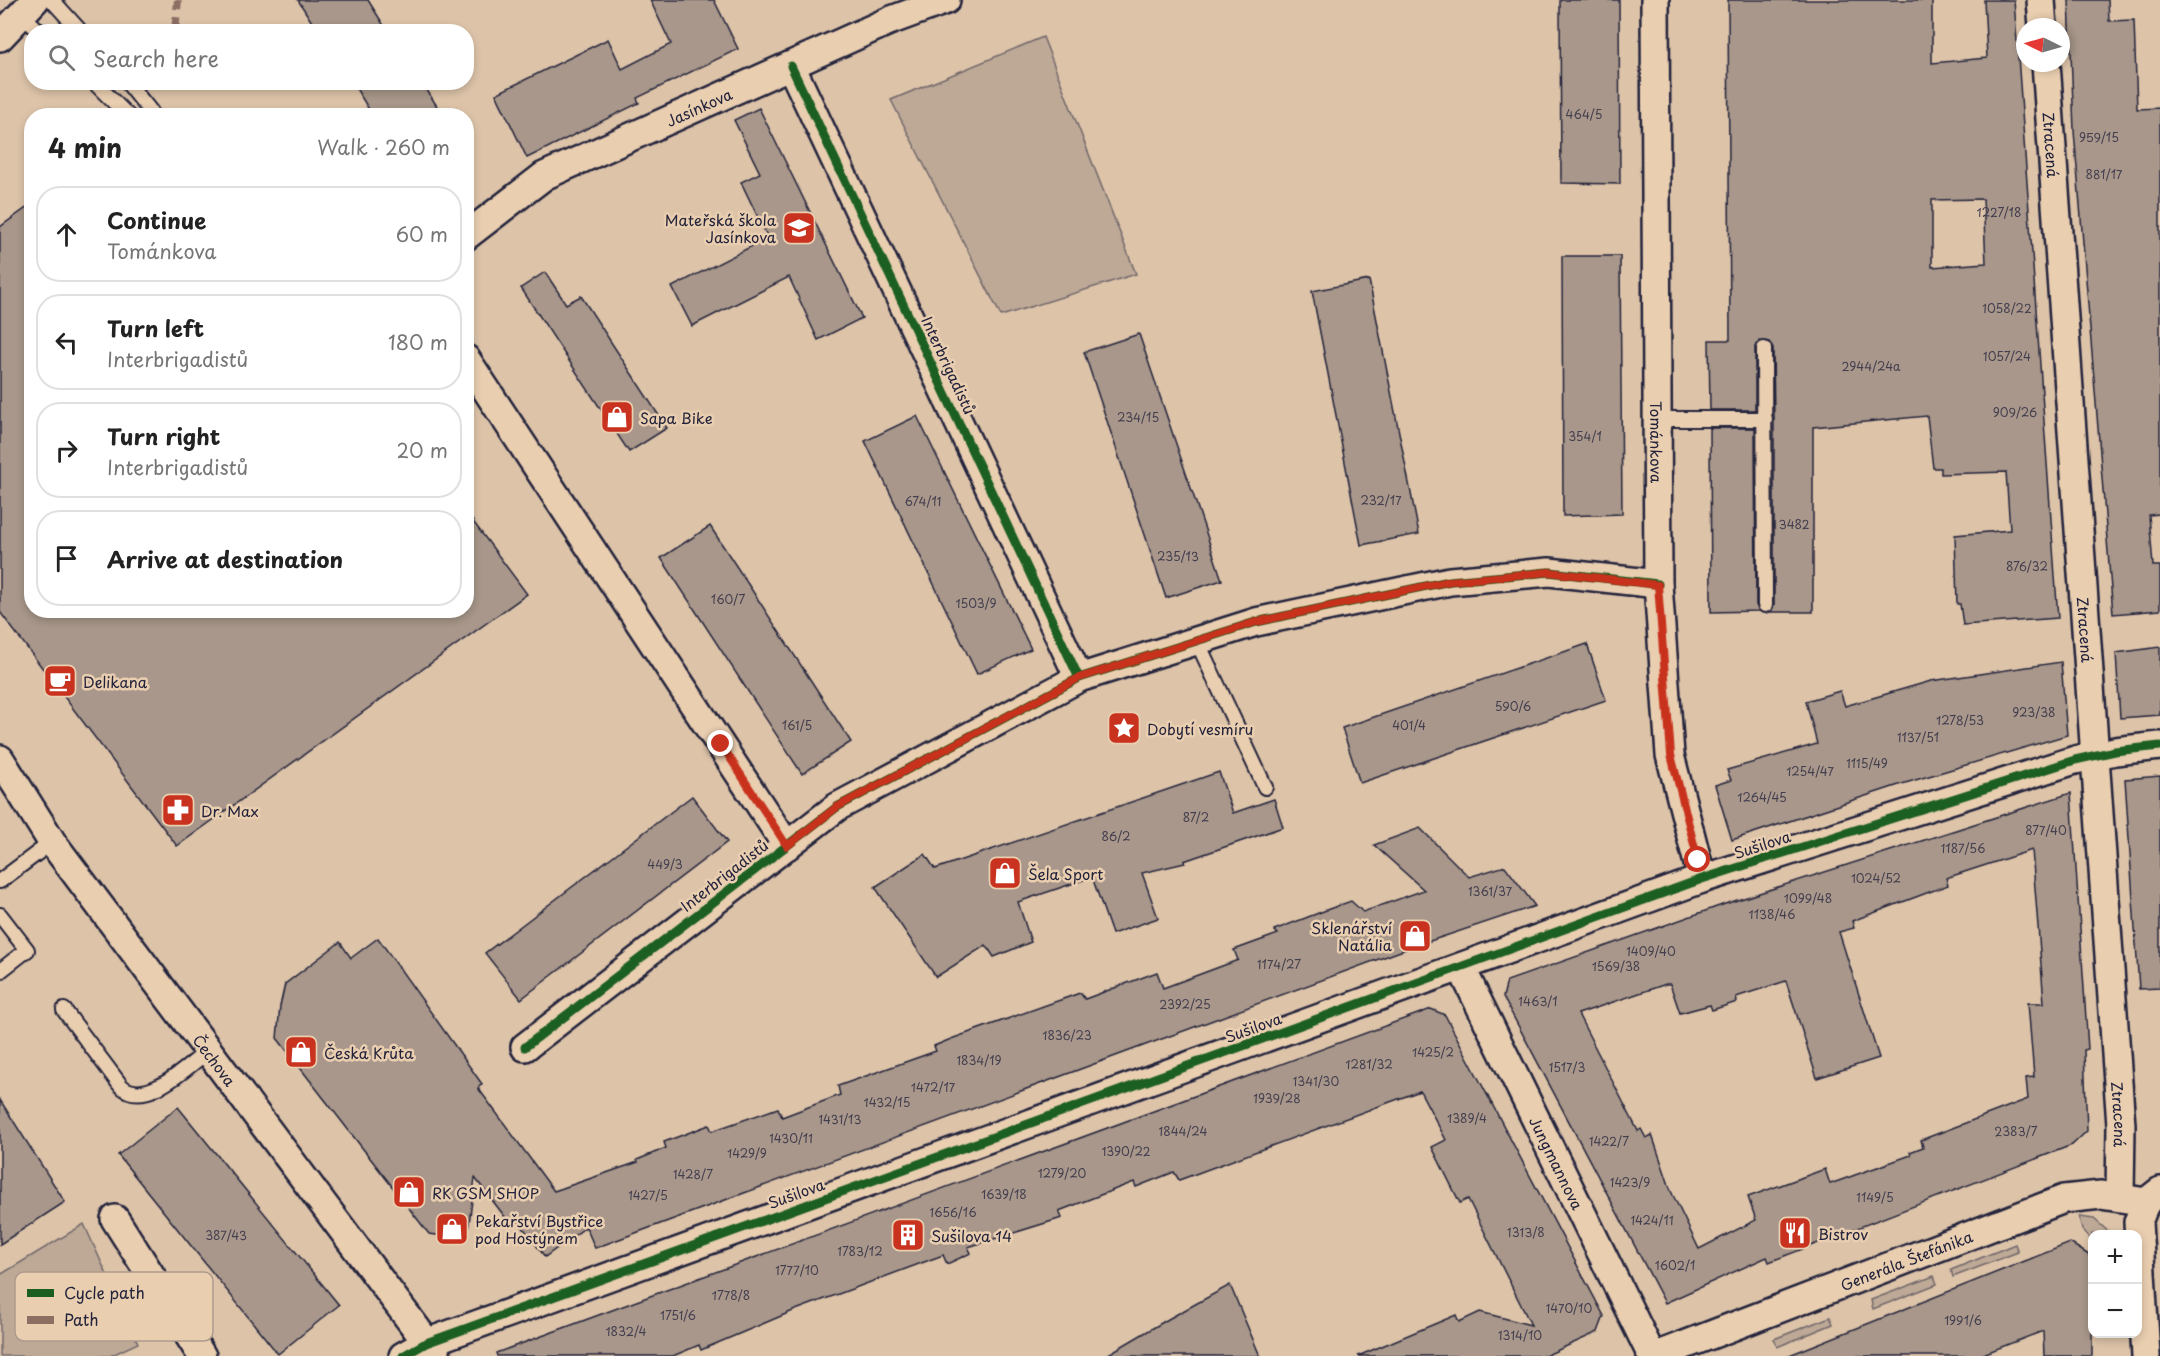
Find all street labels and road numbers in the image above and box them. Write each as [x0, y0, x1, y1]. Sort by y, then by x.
street label: Jasínkova [662, 81, 736, 131]
street label: Ztracená [2038, 111, 2066, 179]
street label: Interbrigadistů [916, 312, 982, 418]
street label: Tománkova [1646, 401, 1669, 484]
street label: Ztracená [2072, 596, 2100, 664]
street label: Sušilova [1730, 824, 1794, 864]
street label: Interbrigadistů [675, 833, 773, 917]
street label: Sušilova [1221, 1006, 1285, 1048]
street label: Čechova [188, 1029, 243, 1091]
street label: Ztracená [2106, 1081, 2133, 1148]
street label: Jungmannova [1524, 1112, 1590, 1214]
street label: Sušilova [764, 1172, 828, 1214]
street label: Generála Štefánika [1837, 1224, 1976, 1296]

